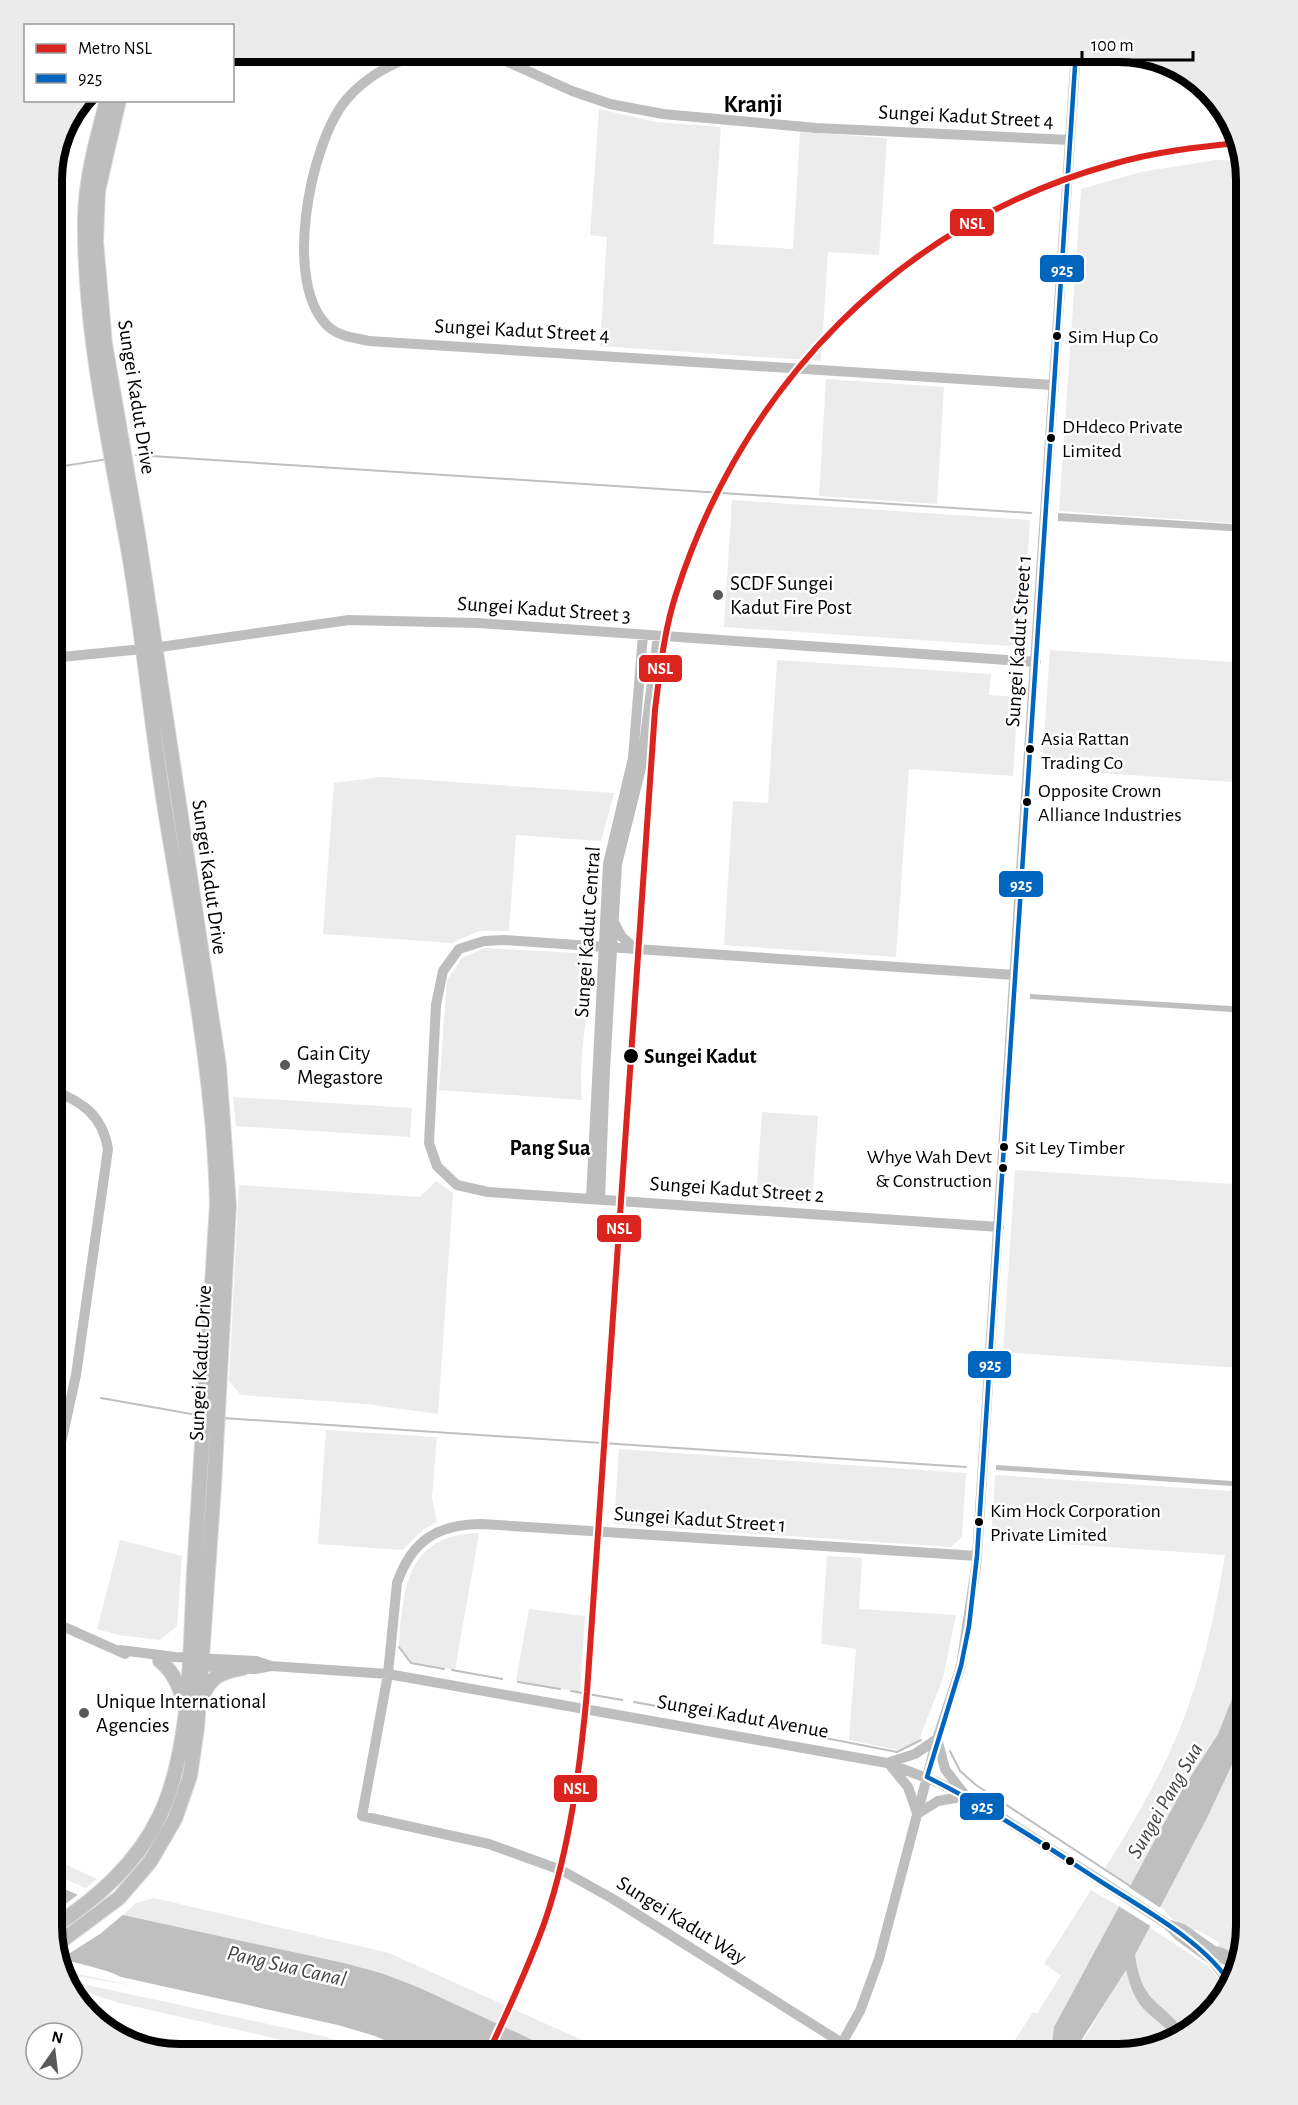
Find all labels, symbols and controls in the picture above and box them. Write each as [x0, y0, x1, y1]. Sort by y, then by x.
legend [24, 24, 234, 102]
scale bar [1082, 24, 1193, 62]
text: 100 m [1091, 37, 1134, 55]
text: Metro NSL [78, 40, 152, 58]
text: 925 [78, 70, 102, 88]
district label: Kranji [723, 93, 783, 117]
street label: Sungei Kadut Street 4 [878, 101, 1054, 132]
line badge: NSL [949, 208, 995, 237]
text: NSL [959, 216, 985, 232]
line badge: 925 [1039, 254, 1085, 283]
text: 925 [1051, 262, 1073, 278]
street label: Sungei Kadut Street 4 [434, 315, 610, 346]
street label: Sungei Kadut Drive [114, 318, 159, 476]
place label: Sim Hup Co [1068, 327, 1159, 347]
marker: Sim Hup Co [1051, 330, 1063, 342]
place label: DHdeco Private Limited [1062, 417, 1183, 461]
marker: DHdeco Private Limited [1045, 432, 1057, 444]
street label: Sungei Kadut Street 1 [1002, 554, 1035, 728]
place label: SCDF Sungei Kadut Fire Post [730, 573, 852, 618]
marker: SCDF Sungei Kadut Fire Post [711, 588, 725, 602]
street label: Sungei Kadut Street 3 [456, 593, 631, 626]
line badge: NSL [638, 654, 683, 683]
text: NSL [647, 661, 673, 677]
place label: Asia Rattan Trading Co [1041, 729, 1129, 773]
marker: Asia Rattan Trading Co [1024, 743, 1036, 755]
place label: Opposite Crown Alliance Industries [1038, 781, 1182, 825]
marker: Opposite Crown Alliance Industries [1021, 796, 1033, 808]
street label: Sungei Kadut Drive [188, 798, 231, 956]
street label: Sungei Kadut Central [571, 846, 604, 1018]
line badge: 925 [998, 870, 1044, 898]
text: 925 [1010, 877, 1032, 893]
place label: Gain City Megastore [297, 1043, 383, 1088]
place label: Sungei Kadut [644, 1046, 757, 1067]
marker: Sungei Kadut [622, 1047, 640, 1065]
marker: Gain City Megastore [278, 1058, 292, 1072]
district label: Pang Sua [509, 1137, 591, 1159]
place label: Sit Ley Timber [1015, 1138, 1125, 1158]
marker: Sit Ley Timber [998, 1141, 1010, 1153]
place label: Whye Wah Devt & Construction [867, 1147, 993, 1191]
marker: Whye Wah Devt & Construction [997, 1162, 1009, 1174]
street label: Sungei Kadut Street 2 [649, 1173, 825, 1206]
line badge: NSL [596, 1214, 642, 1243]
text: NSL [606, 1221, 632, 1237]
street label: Sungei Kadut Drive [186, 1285, 215, 1442]
line badge: 925 [967, 1350, 1012, 1379]
text: 925 [979, 1357, 1001, 1373]
place label: Kim Hock Corporation Private Limited [990, 1501, 1161, 1545]
street label: Sungei Kadut Street 1 [613, 1503, 787, 1536]
marker: Kim Hock Corporation Private Limited [973, 1516, 985, 1528]
place label: Unique International Agencies [96, 1691, 266, 1736]
street label: Sungei Kadut Avenue [656, 1691, 830, 1742]
marker: Unique International Agencies [77, 1706, 91, 1720]
water label: Sungei Pang Sua [1123, 1739, 1207, 1862]
line badge: NSL [553, 1774, 598, 1803]
text: NSL [563, 1781, 589, 1797]
line badge: 925 [959, 1792, 1005, 1821]
text: 925 [971, 1799, 993, 1815]
unlabelled marker [1040, 1840, 1052, 1852]
unlabelled marker [1064, 1855, 1076, 1867]
street label: Sungei Kadut Way [613, 1872, 750, 1969]
water label: Pang Sua Canal [225, 1942, 349, 1990]
north arrow [24, 2021, 84, 2081]
text: N [50, 2028, 65, 2047]

